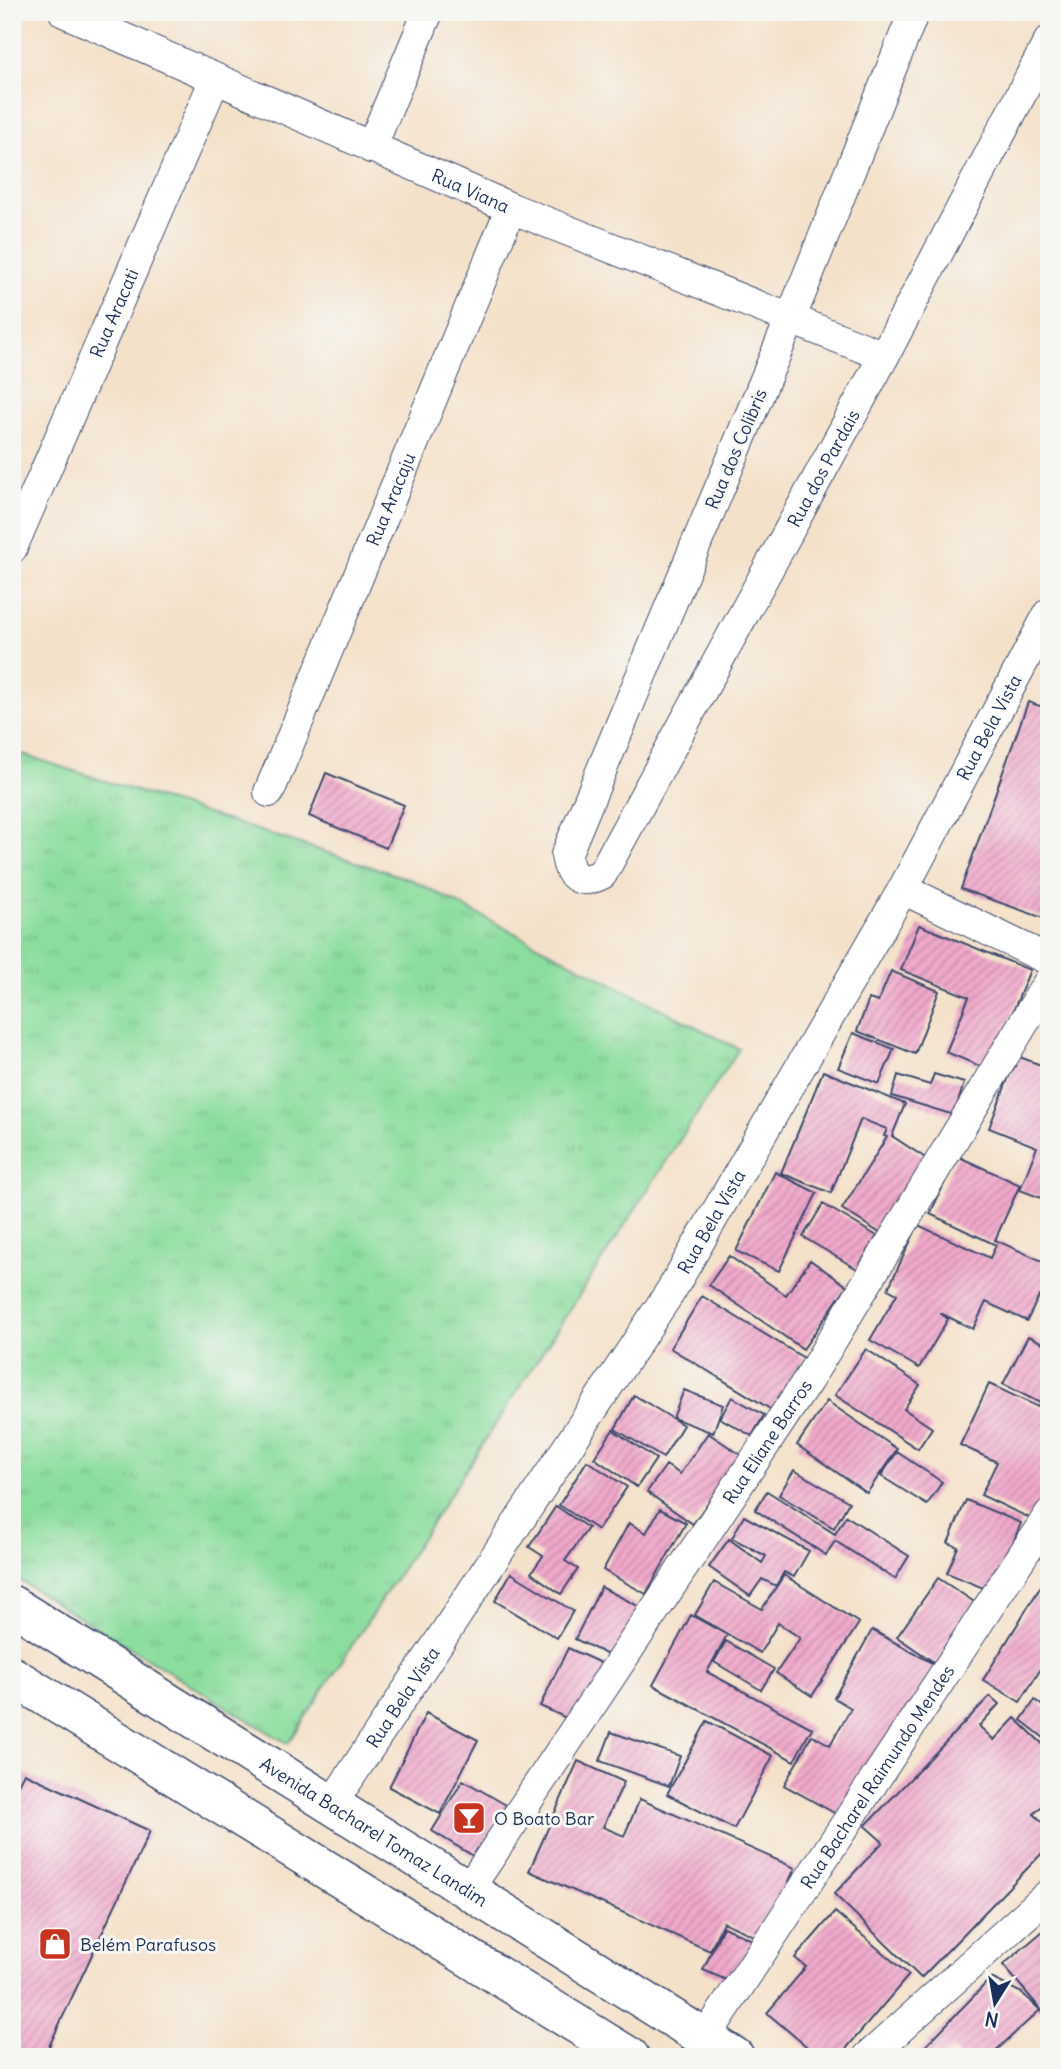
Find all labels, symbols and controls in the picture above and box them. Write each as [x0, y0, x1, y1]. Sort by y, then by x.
street label: Rua Viana [428, 163, 513, 217]
street label: Rua Aracati [84, 265, 143, 361]
street label: Rua dos Colibris [700, 385, 772, 513]
street label: Rua dos Pardais [782, 405, 864, 531]
street label: Rua Aracaju [361, 449, 420, 549]
street label: Rua Bela Vista [951, 670, 1026, 784]
street label: Rua Bela Vista [672, 1165, 750, 1278]
street label: Rua Eliane Barros [717, 1375, 817, 1508]
street label: Rua Bela Vista [361, 1642, 444, 1752]
street label: Rua Bacharel Raimundo Mendes [795, 1660, 959, 1893]
street label: Avenida Bacharel Tomaz Landim [256, 1752, 492, 1911]
bar icon: O Boato Bar [450, 1799, 488, 1837]
place label: O Boato Bar [494, 1807, 595, 1830]
shop icon: Belém Parafusos [36, 1925, 74, 1963]
place label: Belém Parafusos [80, 1933, 216, 1956]
north arrow [960, 1968, 1030, 2038]
text: N [983, 2007, 1000, 2033]

